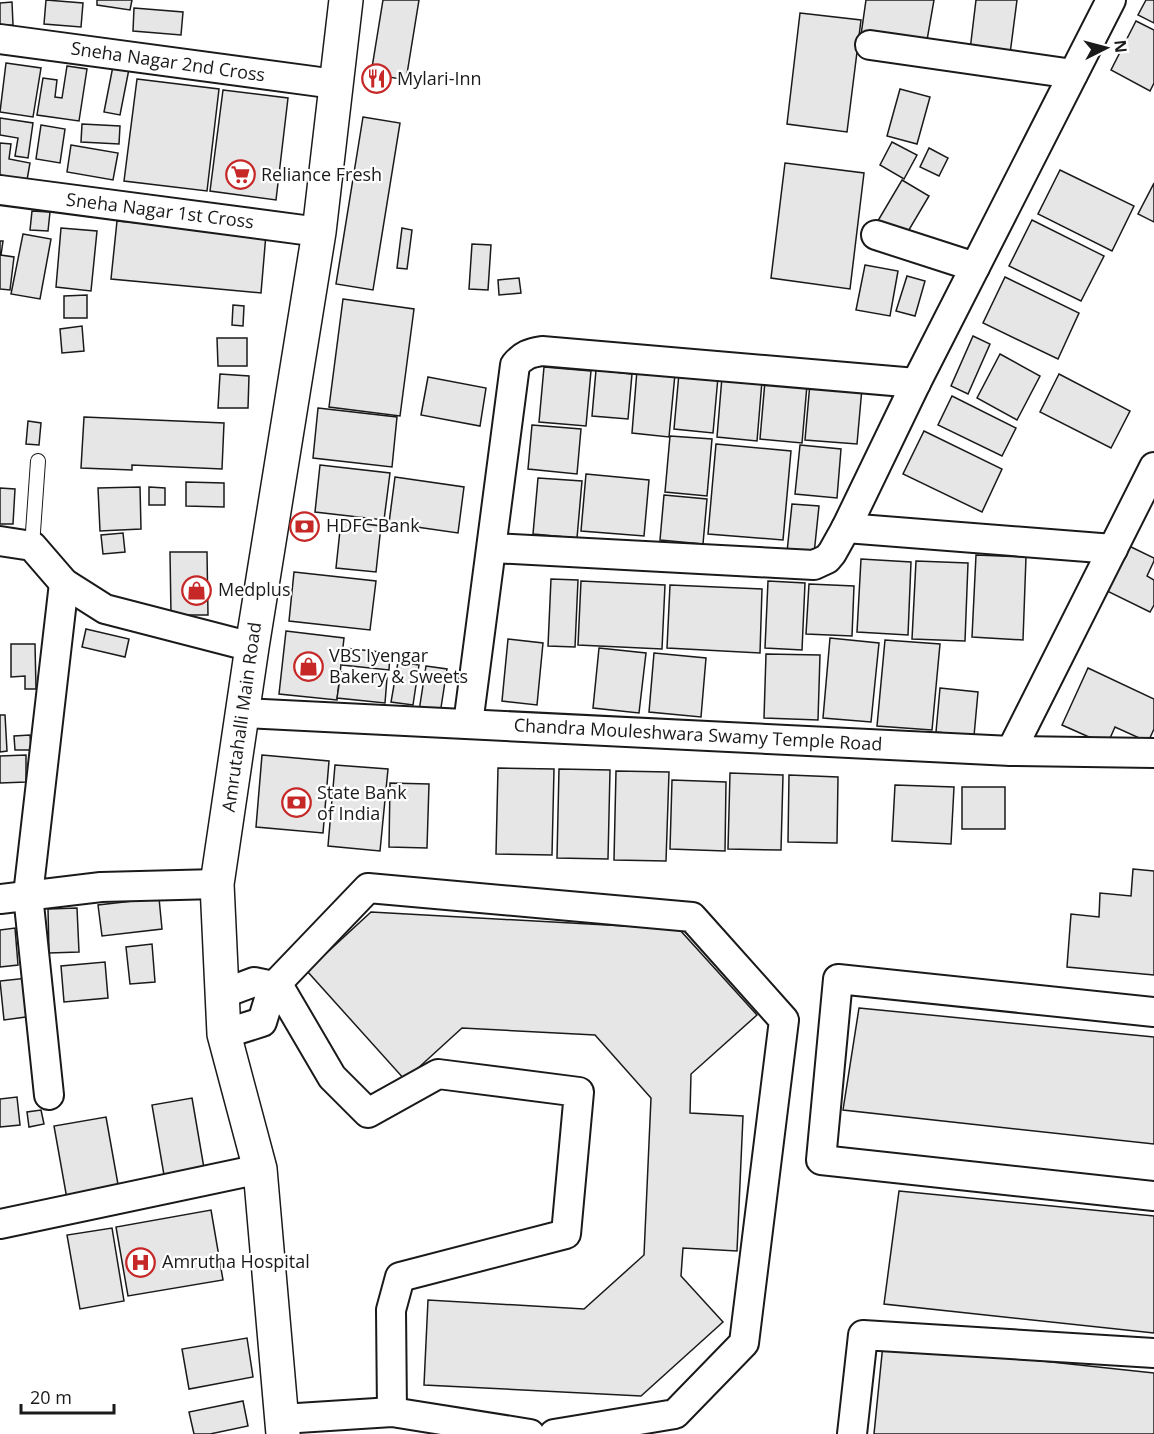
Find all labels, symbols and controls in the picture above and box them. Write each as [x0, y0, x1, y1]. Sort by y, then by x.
north arrow [1076, 18, 1136, 78]
street label: Sneha Nagar 2nd Cross [70, 36, 267, 87]
text: N [1109, 39, 1133, 54]
restaurant icon: Mylari-Inn [360, 63, 392, 95]
place label: Mylari-Inn [397, 66, 482, 90]
supermarket icon: Reliance Fresh [224, 159, 256, 191]
place label: Reliance Fresh [261, 162, 382, 186]
street label: Sneha Nagar 1st Cross [65, 187, 255, 233]
bank icon: HDFC Bank [289, 510, 321, 542]
place label: HDFC Bank [326, 513, 420, 537]
shop icon: Medplus [181, 574, 213, 606]
place label: Medplus [218, 577, 290, 601]
street label: Amrutahalli Main Road [216, 620, 266, 813]
place label: VBS Iyengar Bakery & Sweets [329, 643, 468, 688]
shop icon: VBS Iyengar Bakery & Sweets [292, 650, 324, 682]
street label: Chandra Mouleshwara Swamy Temple Road [513, 712, 883, 756]
place label: State Bank of India [317, 780, 407, 825]
bank icon: State Bank of India [280, 787, 312, 819]
hospital icon: Amrutha Hospital [125, 1246, 157, 1278]
place label: Amrutha Hospital [162, 1249, 310, 1273]
scale bar [21, 1377, 114, 1415]
text: 20 m [30, 1385, 72, 1409]

